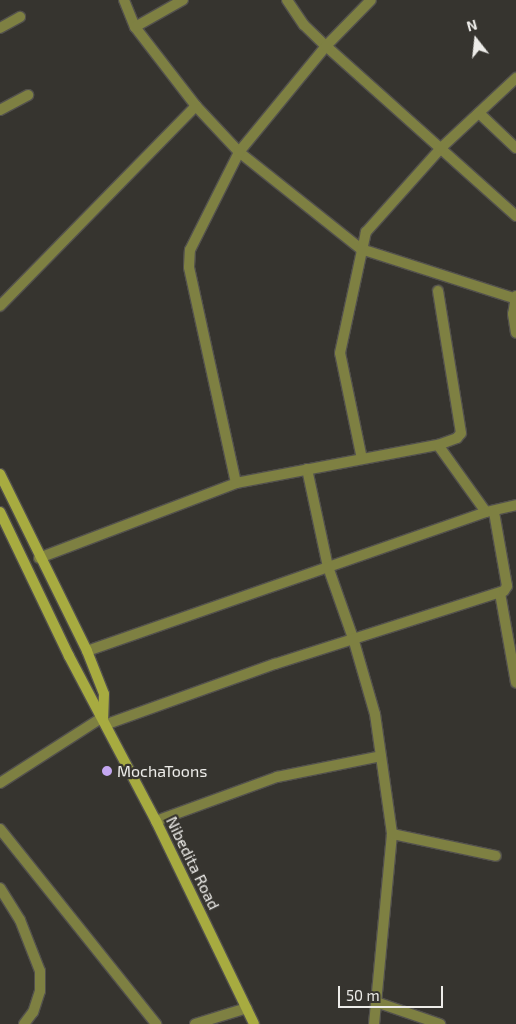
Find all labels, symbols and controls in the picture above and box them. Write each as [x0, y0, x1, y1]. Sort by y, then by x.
north arrow [451, 15, 501, 65]
text: N [465, 16, 479, 35]
place label: MochaToons [117, 761, 207, 781]
marker: MochaToons [101, 765, 113, 777]
street label: Nibedita Road [162, 813, 224, 913]
scale bar [341, 976, 446, 1008]
text: 50 m [346, 986, 380, 1004]

